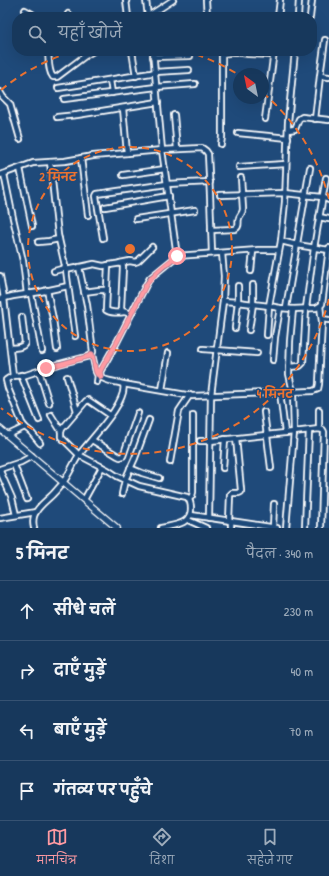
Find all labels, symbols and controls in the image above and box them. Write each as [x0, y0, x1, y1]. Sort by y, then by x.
search box [12, 12, 317, 56]
text: यहाँ खोजें [58, 22, 122, 43]
icon: search [26, 23, 48, 45]
north arrow [233, 68, 269, 104]
text: 2 मिनट [39, 168, 78, 185]
centre of rings [123, 242, 137, 256]
route start [168, 247, 186, 265]
route end [37, 359, 55, 377]
text: 4 मिनट [257, 385, 294, 402]
text: 5 मिनट [16, 541, 68, 564]
text: पैदल · 340 m [246, 544, 313, 562]
text: सीधे चलें [54, 599, 115, 620]
icon: ahead [16, 600, 38, 622]
text: 230 m [283, 602, 313, 620]
text: दाएँ मुड़ें [54, 659, 106, 680]
icon: right [16, 660, 38, 682]
text: 40 m [290, 662, 313, 680]
text: बाएँ मुड़ें [54, 719, 106, 740]
icon: left [16, 720, 38, 742]
text: 70 m [289, 722, 313, 740]
text: गंतव्य पर पहुँचे [54, 779, 152, 800]
icon: arrive [16, 780, 38, 802]
tab: मानचित्र [36, 826, 77, 872]
tab: दिशा [149, 826, 174, 872]
tab: सहेजे गए [247, 826, 293, 872]

